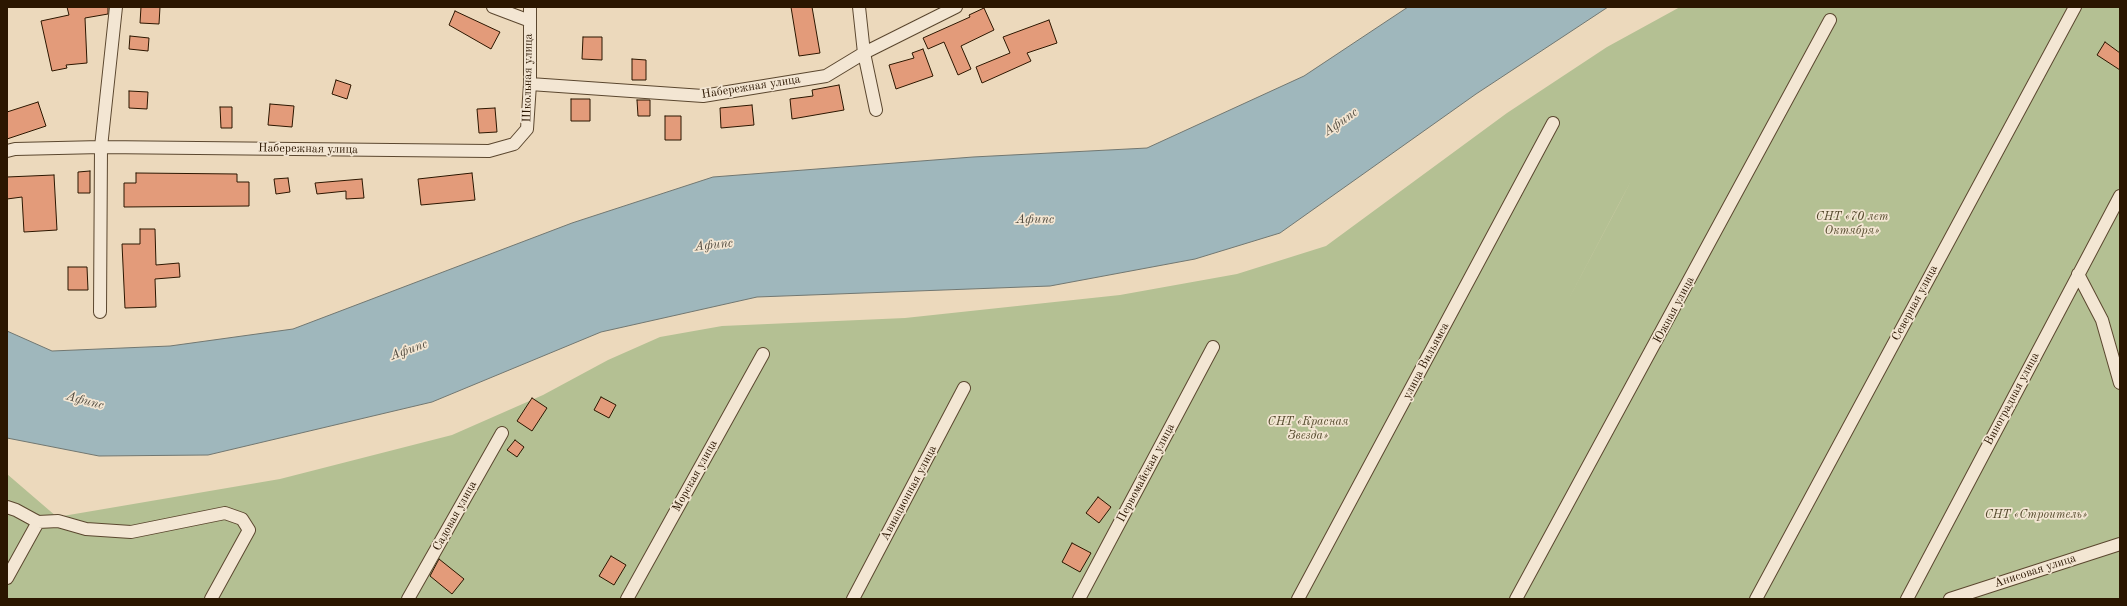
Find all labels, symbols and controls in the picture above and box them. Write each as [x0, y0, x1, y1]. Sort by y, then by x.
street label: Школьная улица [520, 33, 536, 123]
street label: Набережная улица [700, 72, 802, 102]
water label: Афипс [1321, 105, 1361, 139]
street label: Набережная улица [258, 141, 358, 157]
park label: СНТ «70 лет Октября» [1816, 210, 1888, 238]
water label: Афипс [1016, 212, 1054, 228]
water label: Афипс [694, 235, 734, 255]
street label: Северная улица [1889, 263, 1941, 343]
street label: Южная улица [1650, 274, 1698, 346]
street label: улица Вильямса [1400, 320, 1452, 402]
water label: Афипс [388, 336, 430, 364]
street label: Виноградная улица [1981, 350, 2043, 448]
water label: Афипс [64, 388, 106, 414]
park label: СНТ «Красная Звезда» [1268, 415, 1348, 443]
street label: Первомайская улица [1114, 421, 1178, 525]
street label: Морская улица [669, 438, 721, 514]
street label: Авиационная улица [878, 443, 940, 543]
street label: Садовая улица [430, 478, 480, 554]
park label: СНТ «Строитель» [1985, 508, 2087, 522]
street label: Анисовая улица [1992, 551, 2078, 591]

